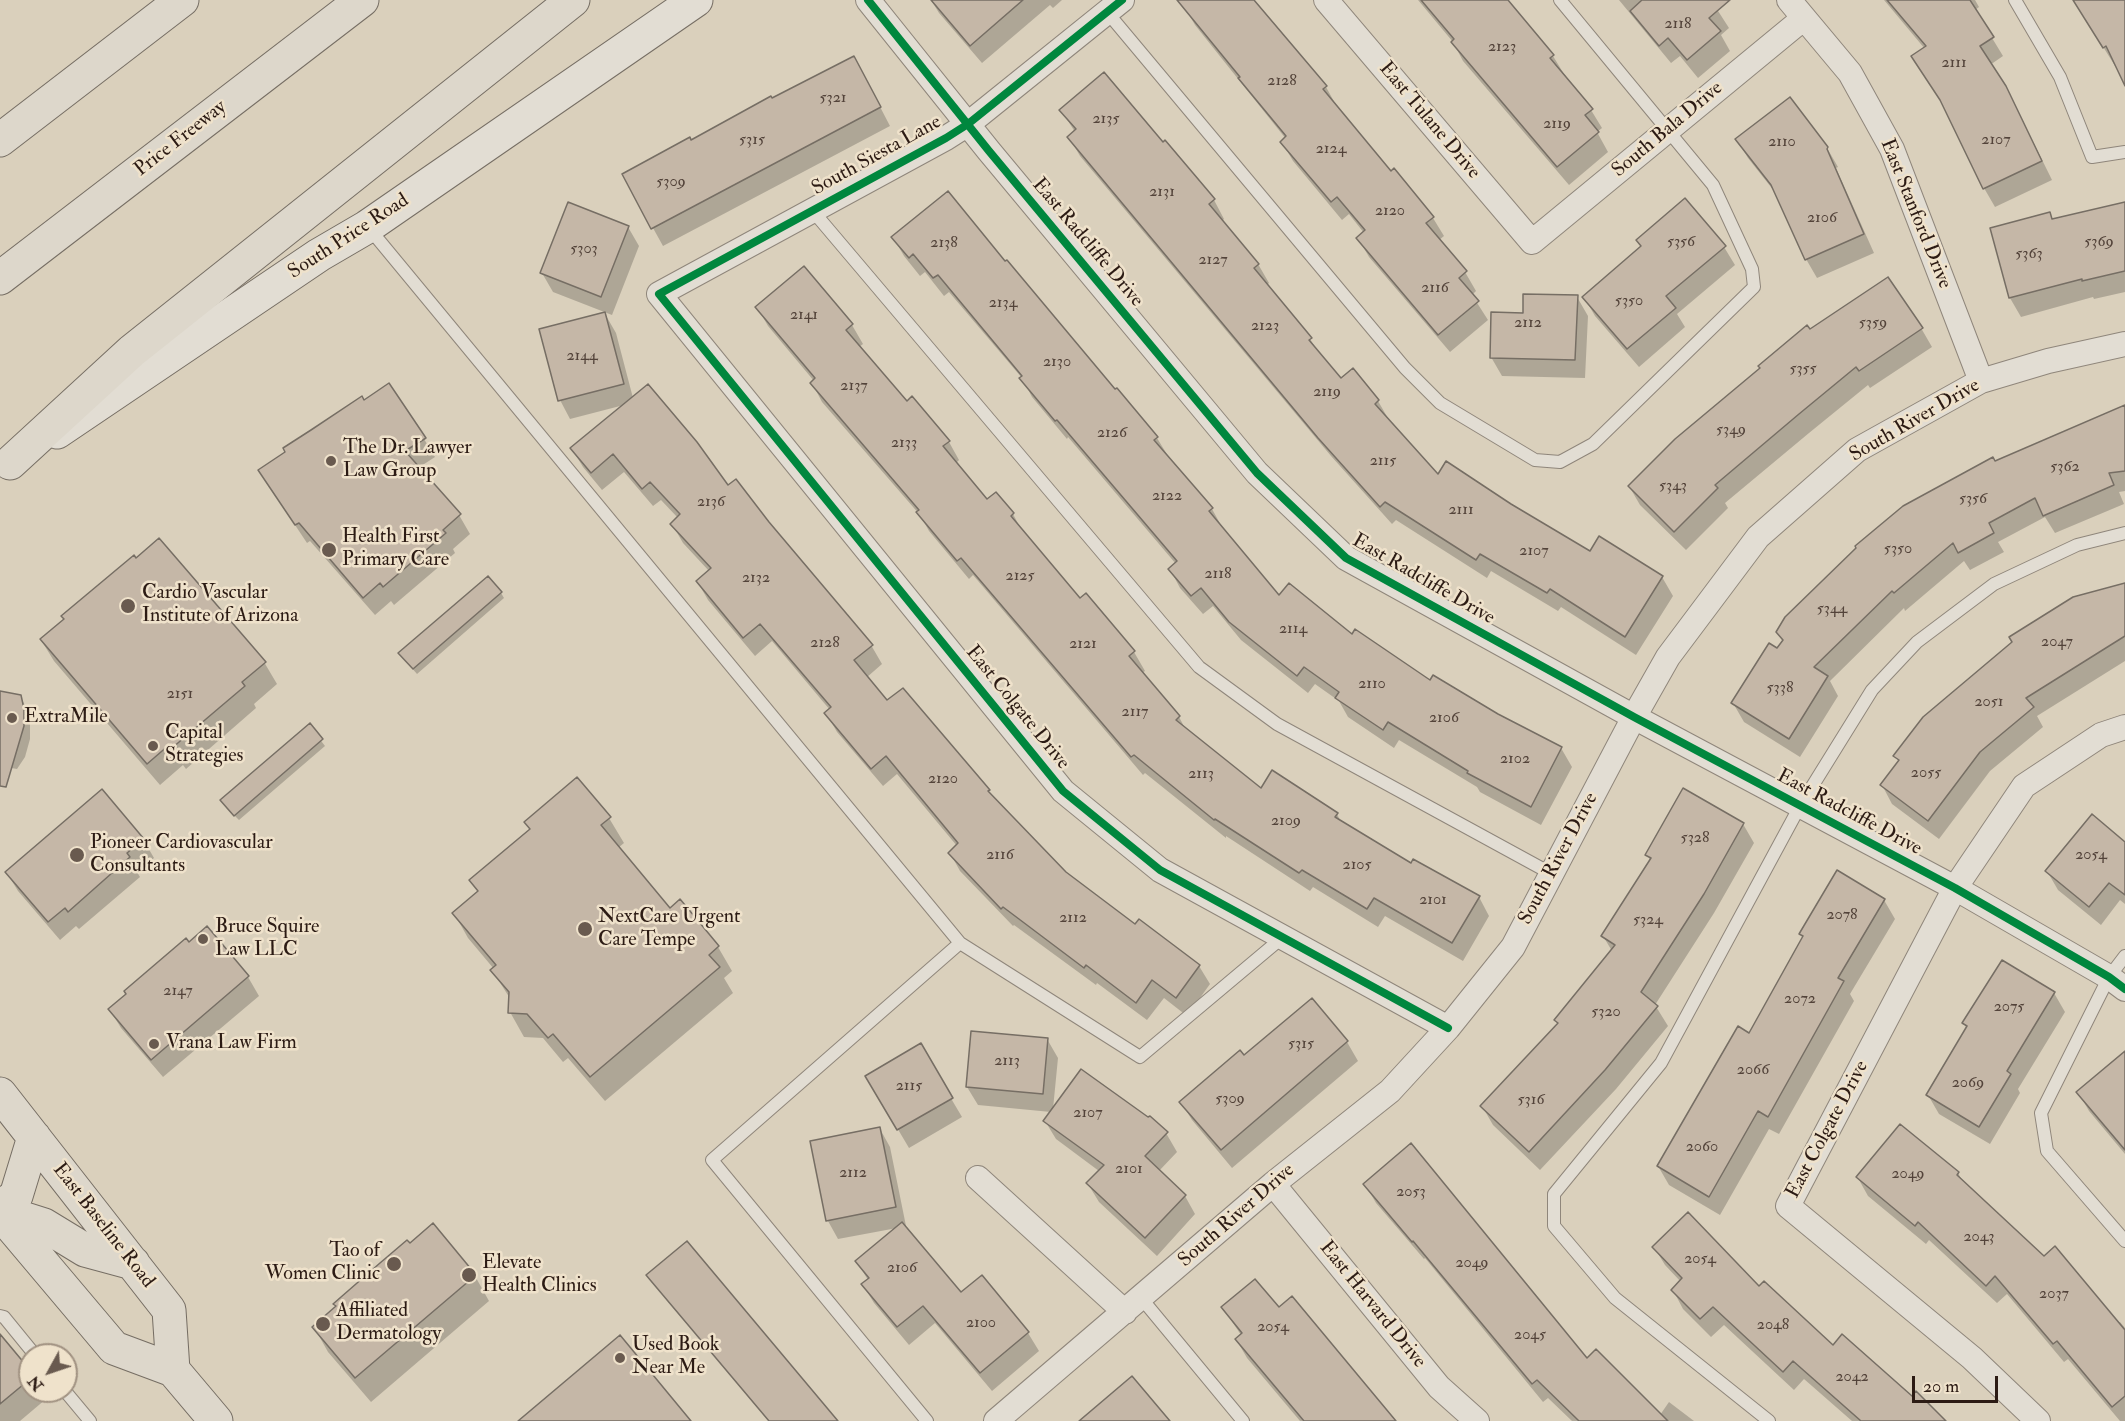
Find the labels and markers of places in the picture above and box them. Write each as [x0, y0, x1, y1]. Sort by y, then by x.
place label: The Dr. Lawyer Law Group [343, 437, 472, 484]
marker: The Dr. Lawyer Law Group [324, 454, 338, 468]
place label: Health First Primary Care [342, 526, 449, 573]
marker: Health First Primary Care [320, 541, 338, 559]
place label: Cardio Vascular Institute of Arizona [142, 582, 298, 629]
marker: Cardio Vascular Institute of Arizona [119, 597, 137, 615]
place label: ExtraMile [24, 706, 108, 730]
marker: ExtraMile [5, 711, 19, 725]
place label: Capital Strategies [165, 722, 243, 769]
marker: Capital Strategies [146, 739, 160, 753]
place label: Pioneer Cardiovascular Consultants [90, 832, 273, 879]
marker: Pioneer Cardiovascular Consultants [68, 846, 86, 864]
place label: NextCare Urgent Care Tempe [598, 906, 740, 953]
place label: Bruce Squire Law LLC [215, 916, 319, 963]
marker: NextCare Urgent Care Tempe [576, 920, 594, 938]
marker: Bruce Squire Law LLC [196, 932, 210, 946]
place label: Vrana Law Firm [166, 1032, 297, 1056]
marker: Vrana Law Firm [147, 1037, 161, 1051]
place label: Tao of Women Clinic [265, 1240, 380, 1287]
place label: Elevate Health Clinics [482, 1252, 596, 1299]
marker: Tao of Women Clinic [385, 1255, 403, 1273]
marker: Elevate Health Clinics [460, 1266, 478, 1284]
place label: Affiliated Dermatology [336, 1300, 441, 1347]
marker: Affiliated Dermatology [314, 1315, 332, 1333]
place label: Used Book Near Me [632, 1334, 719, 1381]
marker: Used Book Near Me [613, 1351, 627, 1365]

